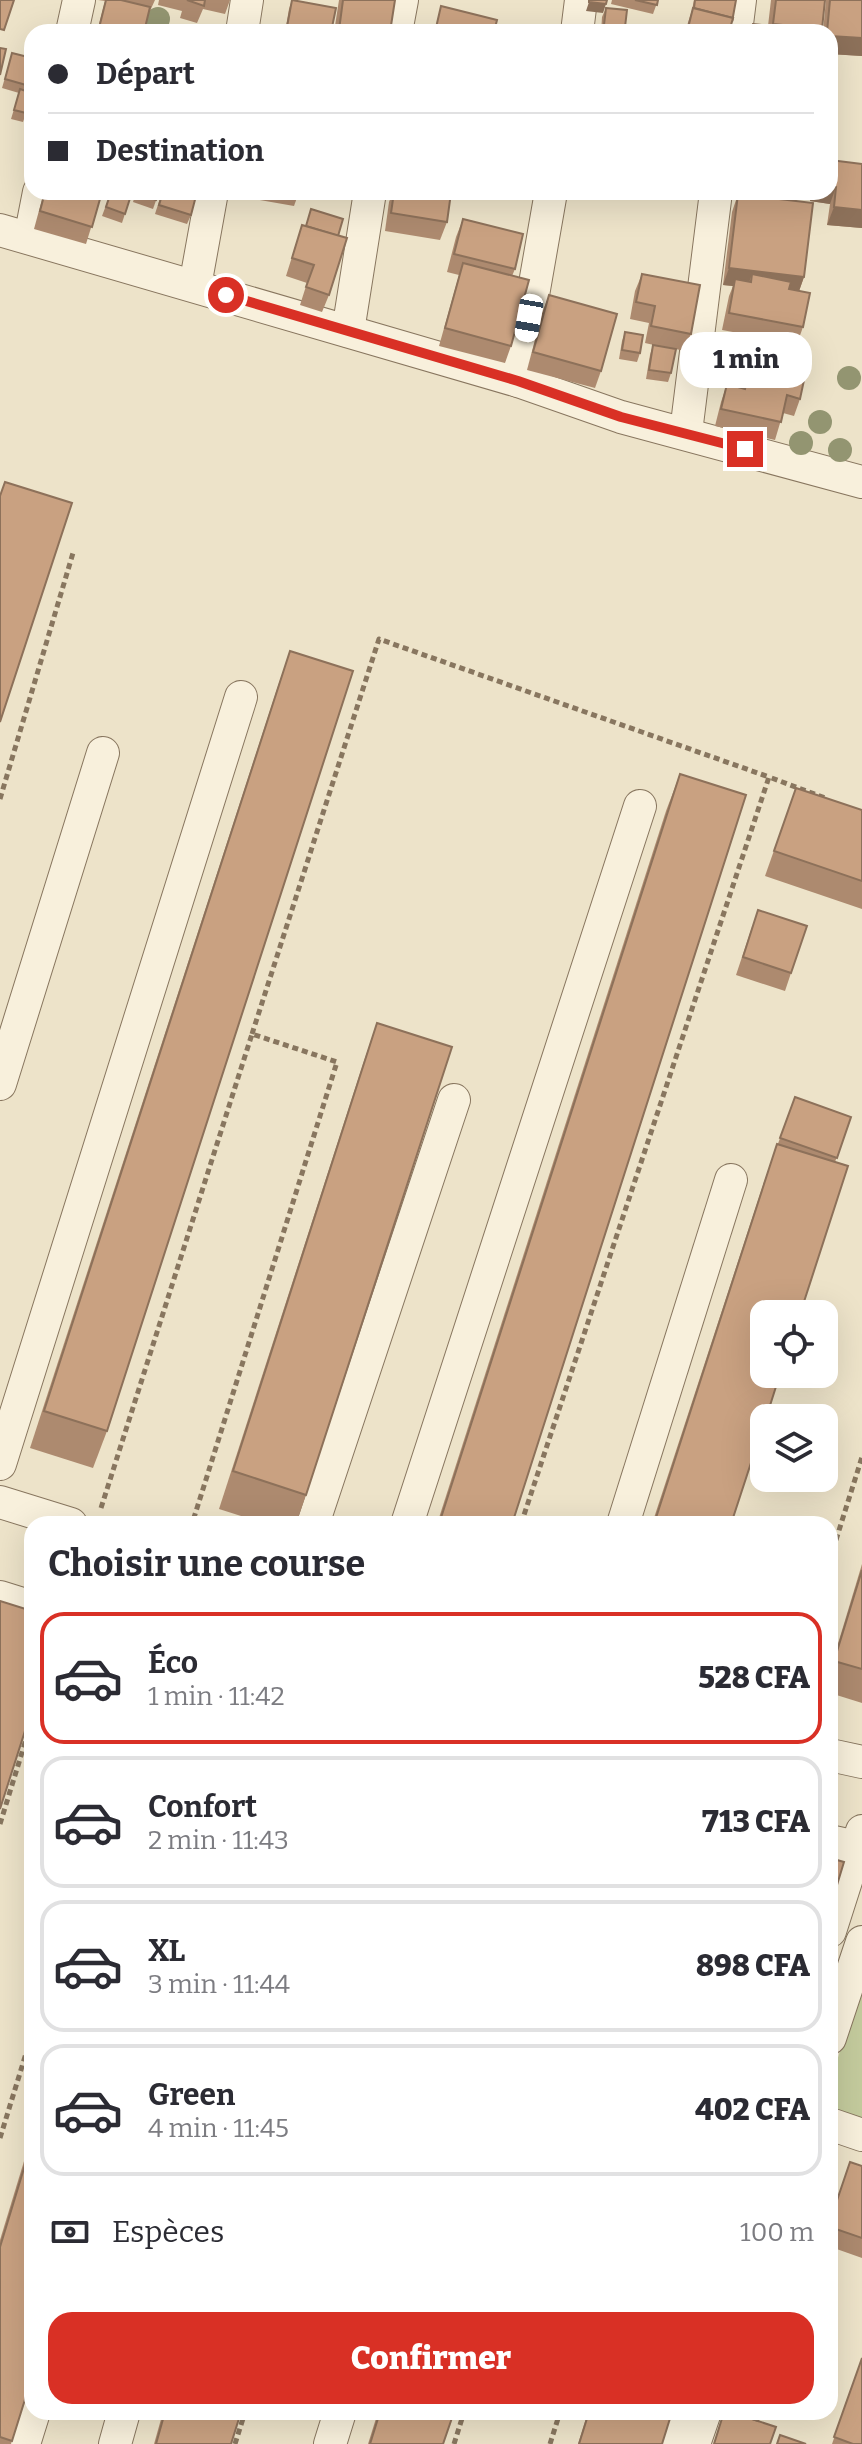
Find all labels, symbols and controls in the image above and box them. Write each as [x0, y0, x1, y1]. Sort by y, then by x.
text: Départ [96, 56, 195, 92]
text: Destination [96, 133, 264, 169]
route start [208, 277, 244, 313]
car [513, 292, 545, 344]
callout: 1 min [679, 333, 811, 389]
text: 1 min [713, 344, 779, 375]
route end [727, 431, 763, 467]
map controls [750, 1300, 838, 1492]
button: locate [750, 1300, 838, 1388]
button: layers [750, 1404, 838, 1492]
text: Choisir une course [48, 1542, 365, 1586]
icon: car [52, 1642, 124, 1714]
text: Éco [148, 1645, 198, 1681]
text: 528 CFA [698, 1660, 810, 1696]
text: 1 min · 11:42 [148, 1681, 285, 1712]
icon: car [52, 1786, 124, 1858]
text: Confort [148, 1789, 257, 1825]
text: 713 CFA [702, 1804, 810, 1840]
text: 2 min · 11:43 [148, 1825, 289, 1856]
icon: car [52, 1930, 124, 2002]
text: XL [148, 1933, 185, 1969]
text: 898 CFA [696, 1948, 810, 1984]
text: 3 min · 11:44 [148, 1969, 290, 2000]
icon: car [52, 2074, 124, 2146]
text: Green [148, 2077, 235, 2113]
text: 402 CFA [695, 2092, 810, 2128]
text: 4 min · 11:45 [148, 2113, 289, 2144]
icon: cash [48, 2210, 92, 2254]
text: Espèces [112, 2214, 224, 2250]
text: 100 m [740, 2217, 814, 2248]
button: Confirmer [48, 2312, 814, 2404]

